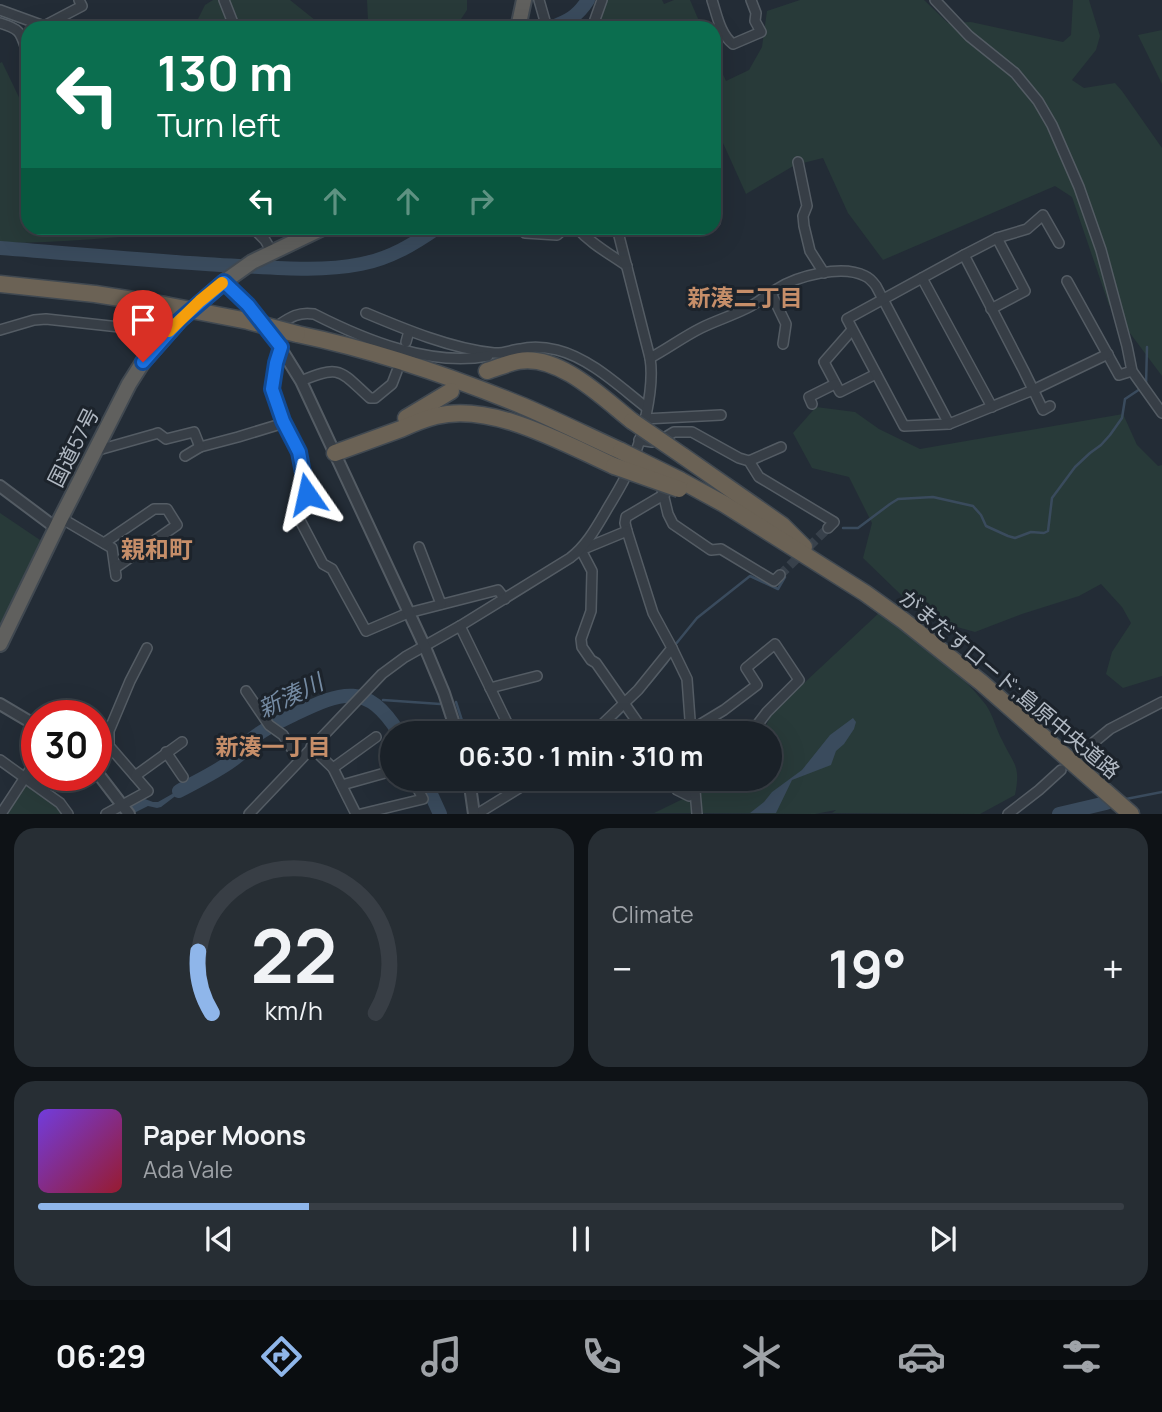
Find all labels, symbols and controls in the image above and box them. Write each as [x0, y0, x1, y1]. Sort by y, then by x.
text: 130 m [157, 39, 293, 106]
icon: left [42, 49, 133, 140]
text: Turn left [157, 103, 281, 147]
icon: left [243, 182, 281, 220]
icon: ahead [316, 182, 354, 220]
icon: ahead [389, 182, 427, 220]
icon: right [462, 182, 500, 220]
district label: 新湊二丁目 [688, 281, 803, 313]
pin [113, 290, 173, 362]
icon: arrive [124, 301, 162, 339]
street label: 国道57号 [41, 402, 105, 492]
position arrow [270, 457, 344, 531]
district label: 親和町 [121, 532, 193, 565]
street label: がまだすロード;島原中央道路 [894, 583, 1126, 785]
water label: 新湊川 [252, 664, 331, 725]
speed limit sign: 30 [21, 700, 112, 791]
district label: 新湊一丁目 [216, 730, 331, 762]
text: 06:30 · 1 min · 310 m [459, 738, 703, 774]
text: Climate [612, 898, 694, 930]
text: 22 [251, 906, 337, 1006]
text: 19° [828, 933, 907, 1004]
text: − [612, 942, 633, 994]
text: + [1102, 942, 1124, 994]
text: km/h [265, 993, 323, 1028]
text: Paper Moons [143, 1117, 306, 1153]
text: Ada Vale [143, 1153, 233, 1185]
icon: previous [200, 1220, 238, 1258]
icon: pause [562, 1220, 600, 1258]
icon: next [924, 1220, 962, 1258]
icon: directions [257, 1332, 306, 1381]
icon: music [417, 1332, 466, 1381]
icon: phone [577, 1332, 626, 1381]
icon: climate [737, 1332, 786, 1381]
icon: car [897, 1332, 946, 1381]
icon: filters [1057, 1332, 1106, 1381]
text: 06:29 [56, 1334, 146, 1378]

